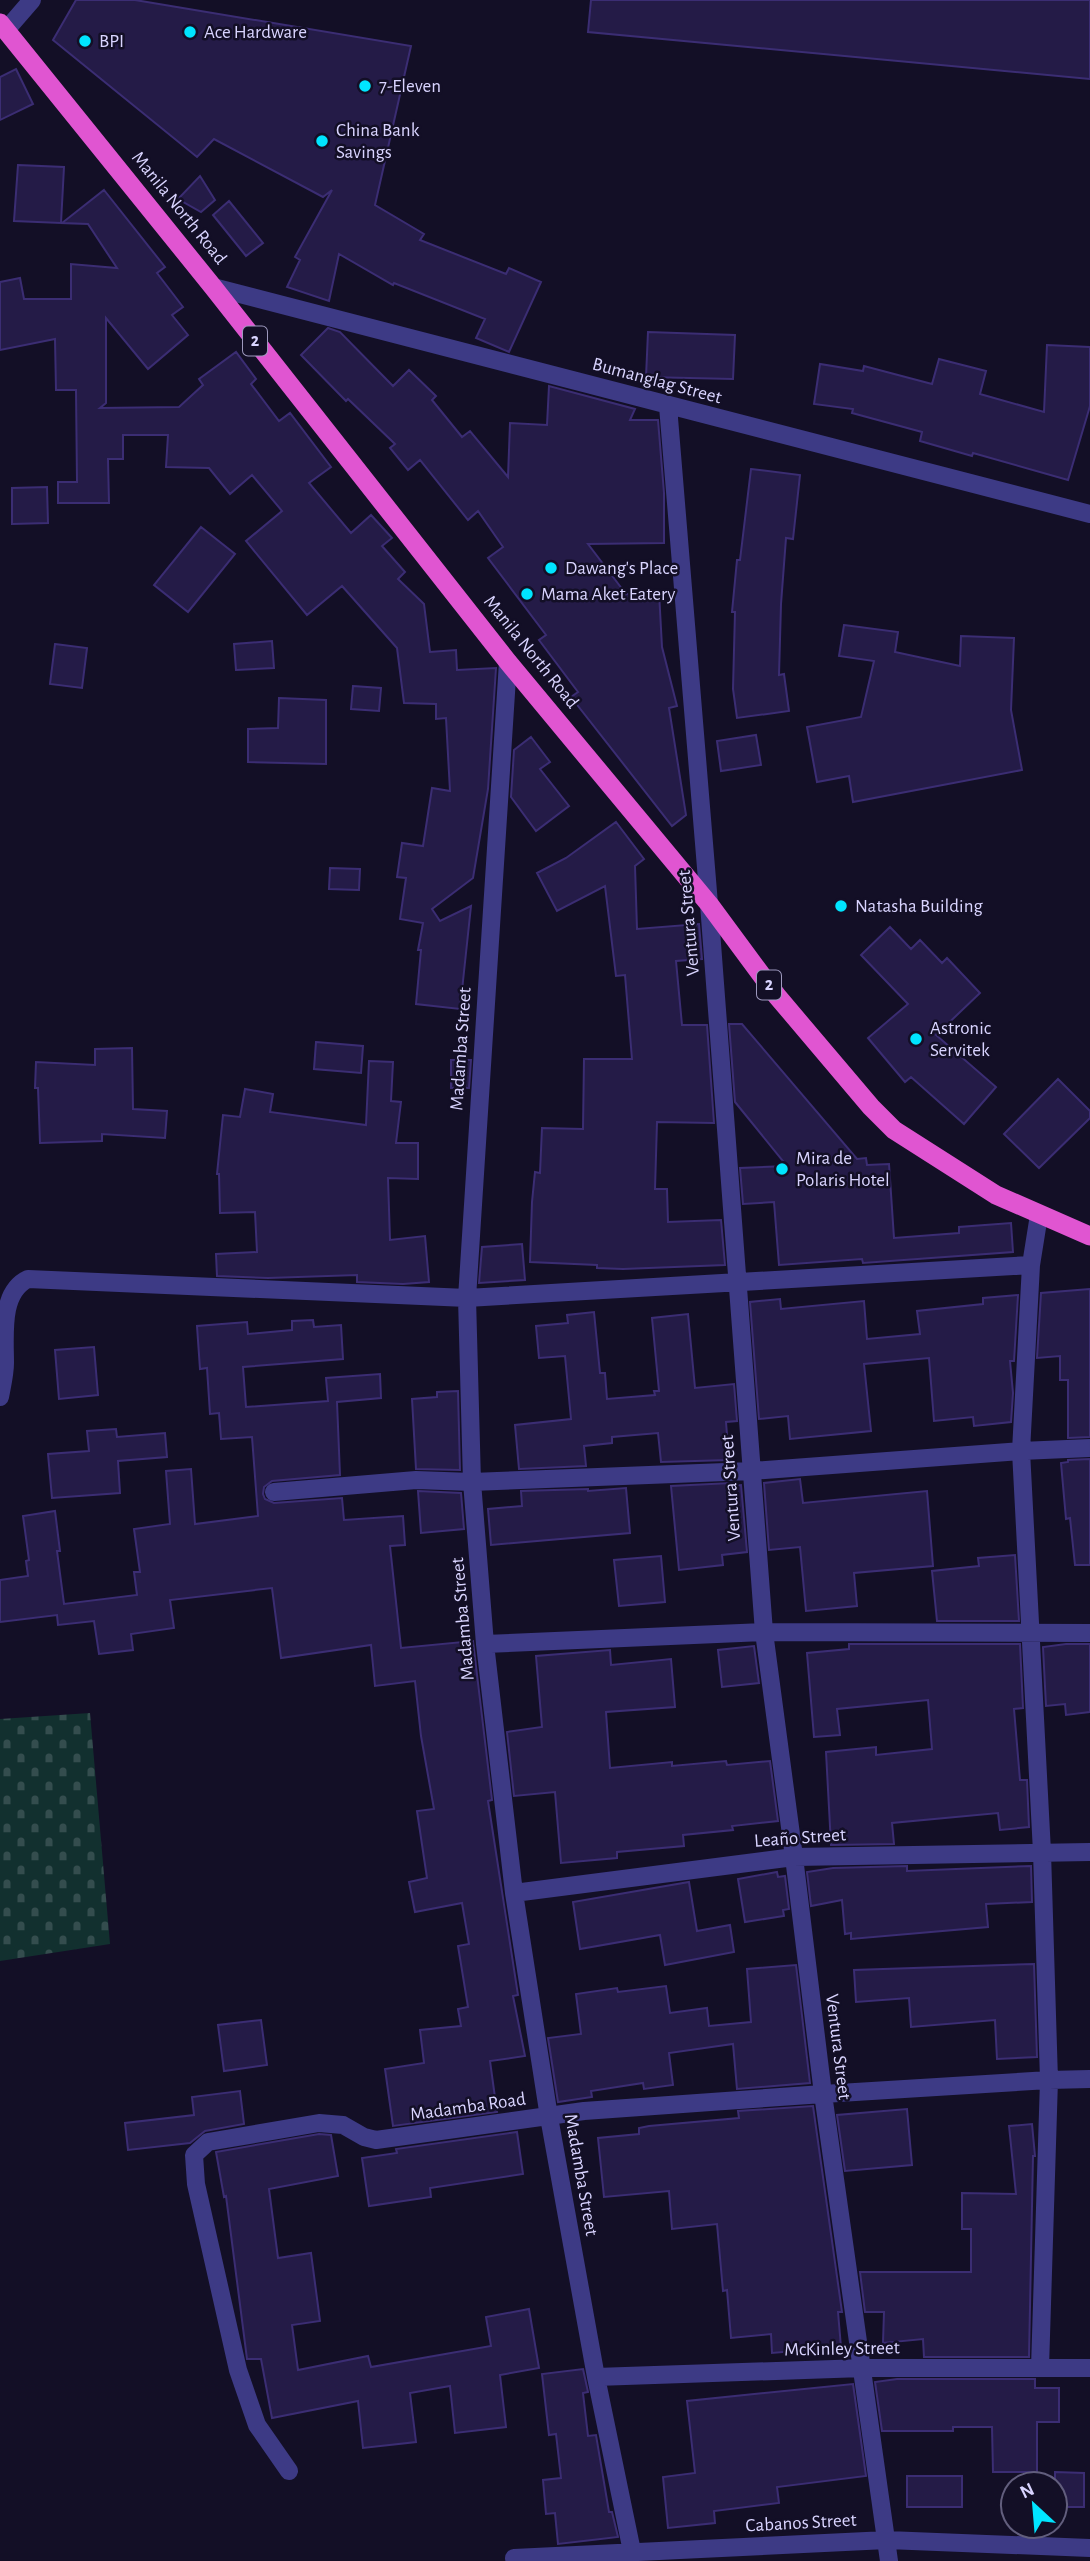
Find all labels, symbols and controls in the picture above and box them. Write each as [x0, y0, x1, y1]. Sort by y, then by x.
place label: Ace Hardware [204, 23, 307, 42]
marker: Ace Hardware [182, 24, 198, 40]
place label: BPI [99, 32, 124, 51]
marker: BPI [77, 33, 93, 49]
place label: 7-Eleven [379, 77, 441, 96]
marker: 7-Eleven [357, 78, 373, 94]
place label: China Bank Savings [336, 121, 420, 162]
marker: China Bank Savings [314, 133, 330, 149]
street label: Manila North Road [128, 148, 230, 268]
road number: 2 [243, 326, 267, 356]
street label: Bumanglag Street [590, 355, 724, 407]
place label: Dawang's Place [565, 559, 678, 578]
marker: Dawang's Place [543, 560, 559, 576]
place label: Mama Aket Eatery [541, 585, 675, 604]
marker: Mama Aket Eatery [519, 586, 535, 602]
street label: Manila North Road [480, 592, 582, 712]
street label: Ventura Street [675, 869, 703, 977]
place label: Natasha Building [855, 897, 983, 916]
marker: Natasha Building [833, 898, 849, 914]
road number: 2 [757, 970, 781, 1000]
street label: Madamba Street [447, 987, 475, 1111]
place label: Astronic Servitek [930, 1019, 991, 1060]
marker: Astronic Servitek [908, 1031, 924, 1047]
place label: Mira de Polaris Hotel [796, 1149, 890, 1190]
marker: Mira de Polaris Hotel [774, 1161, 790, 1177]
street label: Ventura Street [718, 1434, 744, 1542]
street label: Madamba Street [448, 1557, 478, 1681]
street label: Leaño Street [753, 1825, 847, 1851]
street label: Ventura Street [822, 1993, 854, 2101]
street label: Madamba Road [409, 2089, 527, 2125]
street label: Madamba Street [561, 2112, 601, 2238]
street label: McKinley Street [784, 2338, 900, 2360]
north arrow [999, 2470, 1069, 2540]
text: N [1017, 2480, 1037, 2503]
street label: Cabanos Street [745, 2511, 857, 2535]

